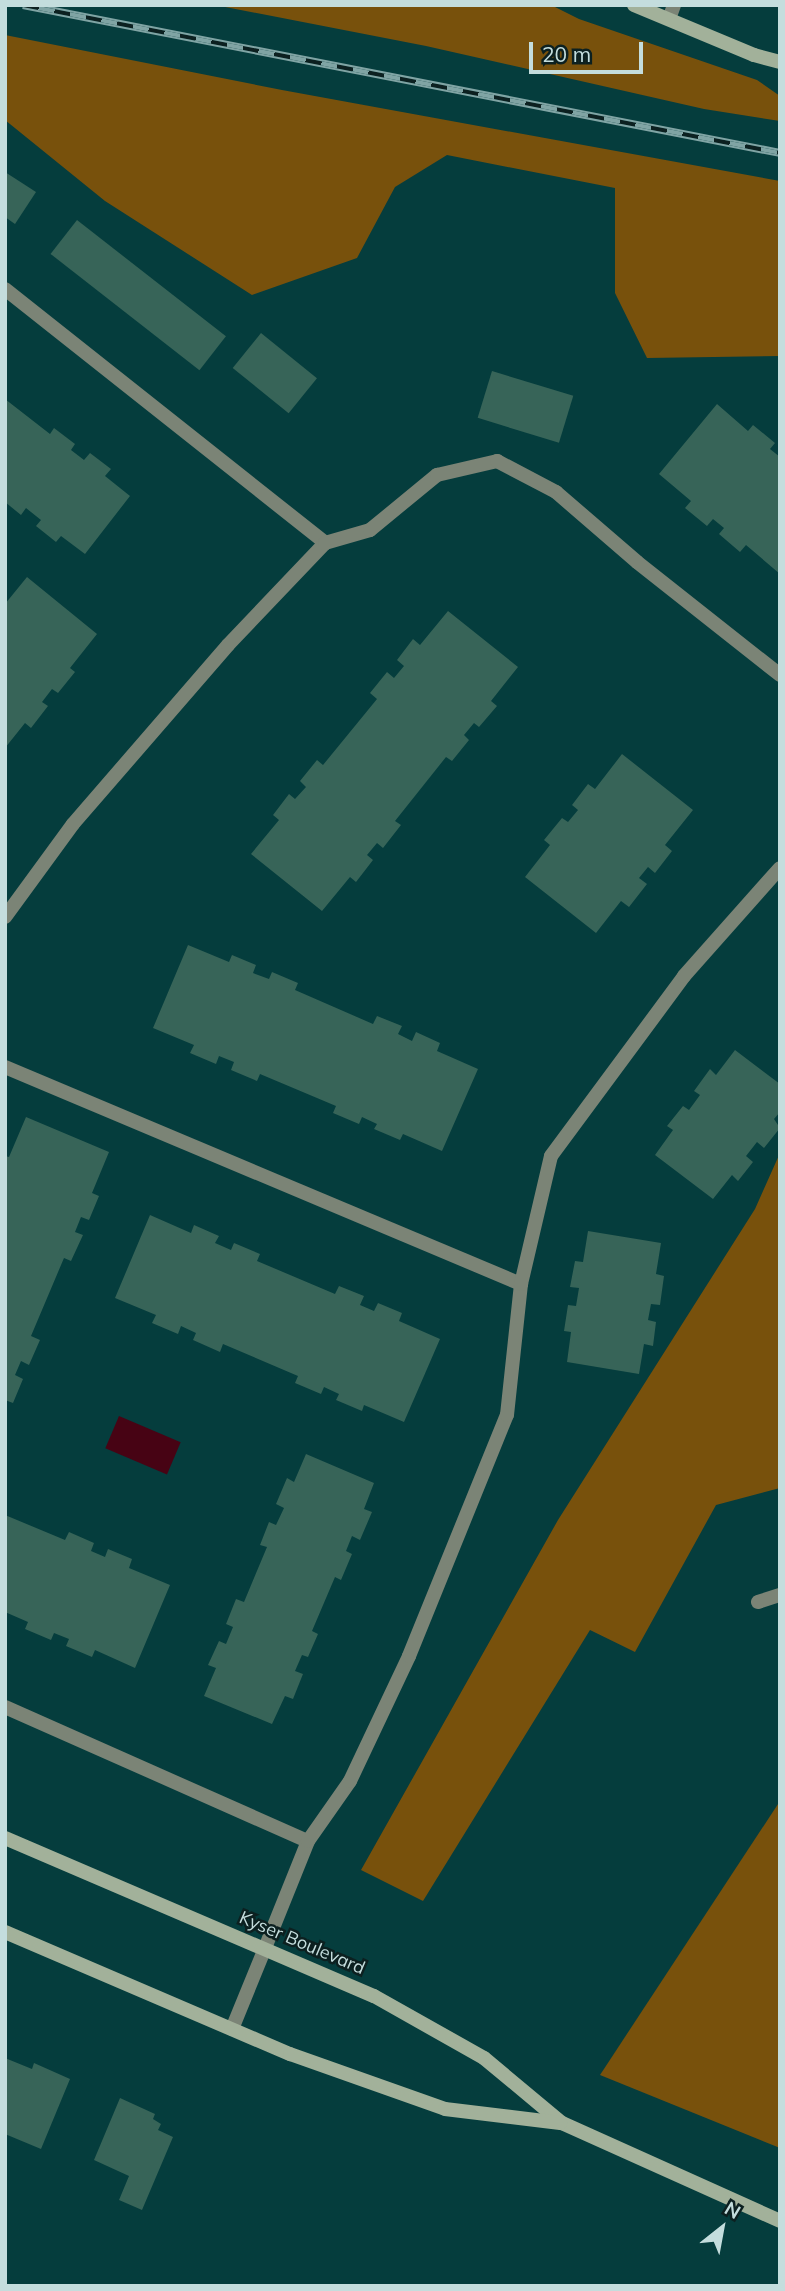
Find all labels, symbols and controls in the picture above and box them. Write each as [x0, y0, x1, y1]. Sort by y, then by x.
scale bar [533, 28, 647, 72]
text: 20 m [542, 41, 591, 67]
street label: Kyser Boulevard [236, 1907, 368, 1979]
north arrow [687, 2193, 757, 2263]
text: N [720, 2196, 745, 2224]

